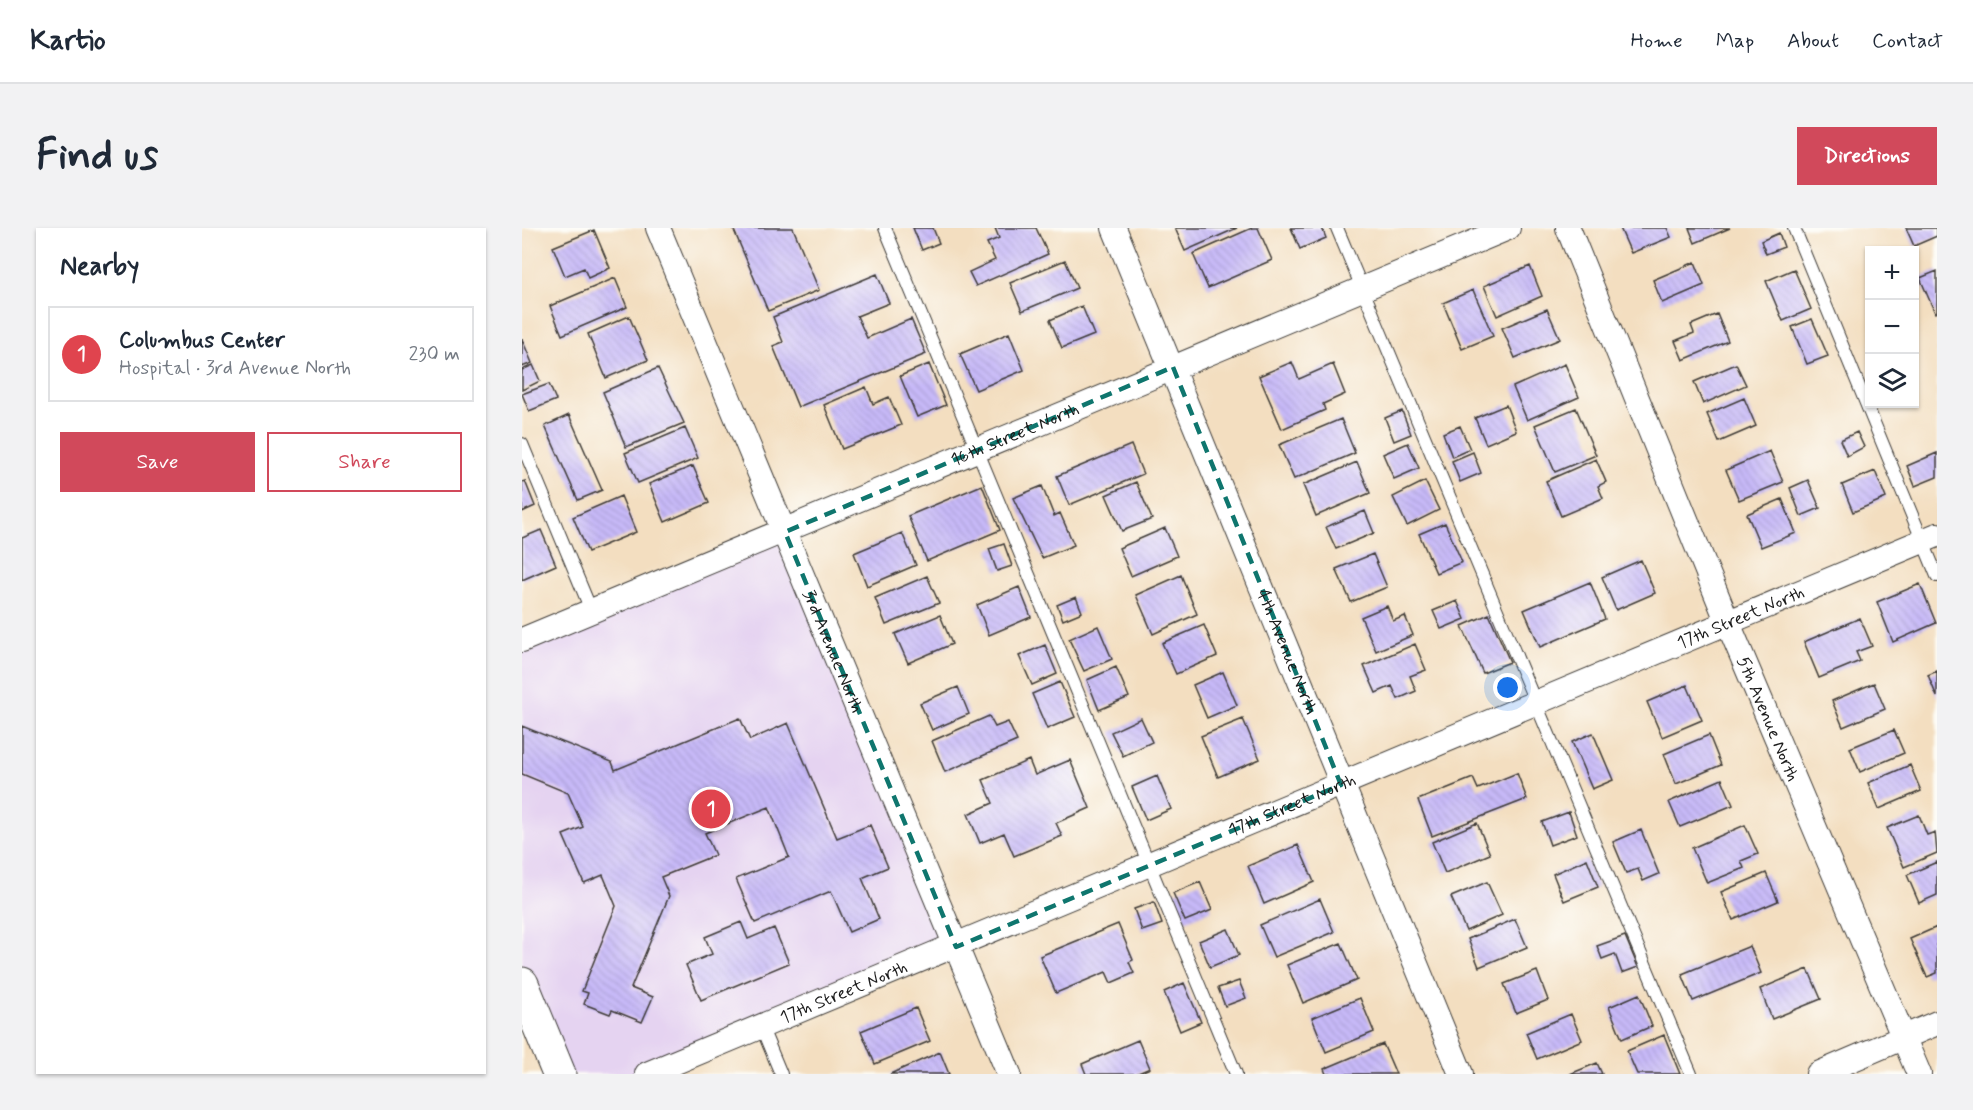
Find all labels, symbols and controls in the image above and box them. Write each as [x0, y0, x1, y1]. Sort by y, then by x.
text: Kartio [30, 23, 106, 60]
text: Home [1631, 27, 1683, 55]
text: Map [1716, 27, 1754, 55]
text: About [1787, 27, 1839, 55]
text: Contact [1872, 27, 1943, 55]
button: Directions [1797, 127, 1937, 185]
text: Find us [36, 129, 158, 184]
map controls [1865, 246, 1919, 408]
button: + [1865, 246, 1919, 300]
text: Nearby [60, 250, 139, 284]
button: − [1865, 300, 1919, 354]
text: Columbus Center [119, 327, 285, 355]
text: 1 [77, 341, 86, 368]
text: 230 m [408, 341, 460, 368]
button: layers [1865, 354, 1919, 408]
text: Hospital · 3rd Avenue North [119, 355, 351, 382]
street label: 16th Street North [947, 398, 1083, 473]
button: Save [60, 432, 255, 492]
button: Share [267, 432, 462, 492]
street label: 17th Street North [1673, 581, 1808, 655]
street label: 3rd Avenue North [796, 586, 869, 716]
street label: 4th Avenue North [1250, 586, 1323, 718]
street label: 5th Avenue North [1730, 653, 1805, 785]
your location [1493, 673, 1522, 702]
street label: 17th Street North [1225, 768, 1360, 843]
pin: 1 [692, 786, 730, 832]
street label: 17th Street North [777, 956, 911, 1030]

